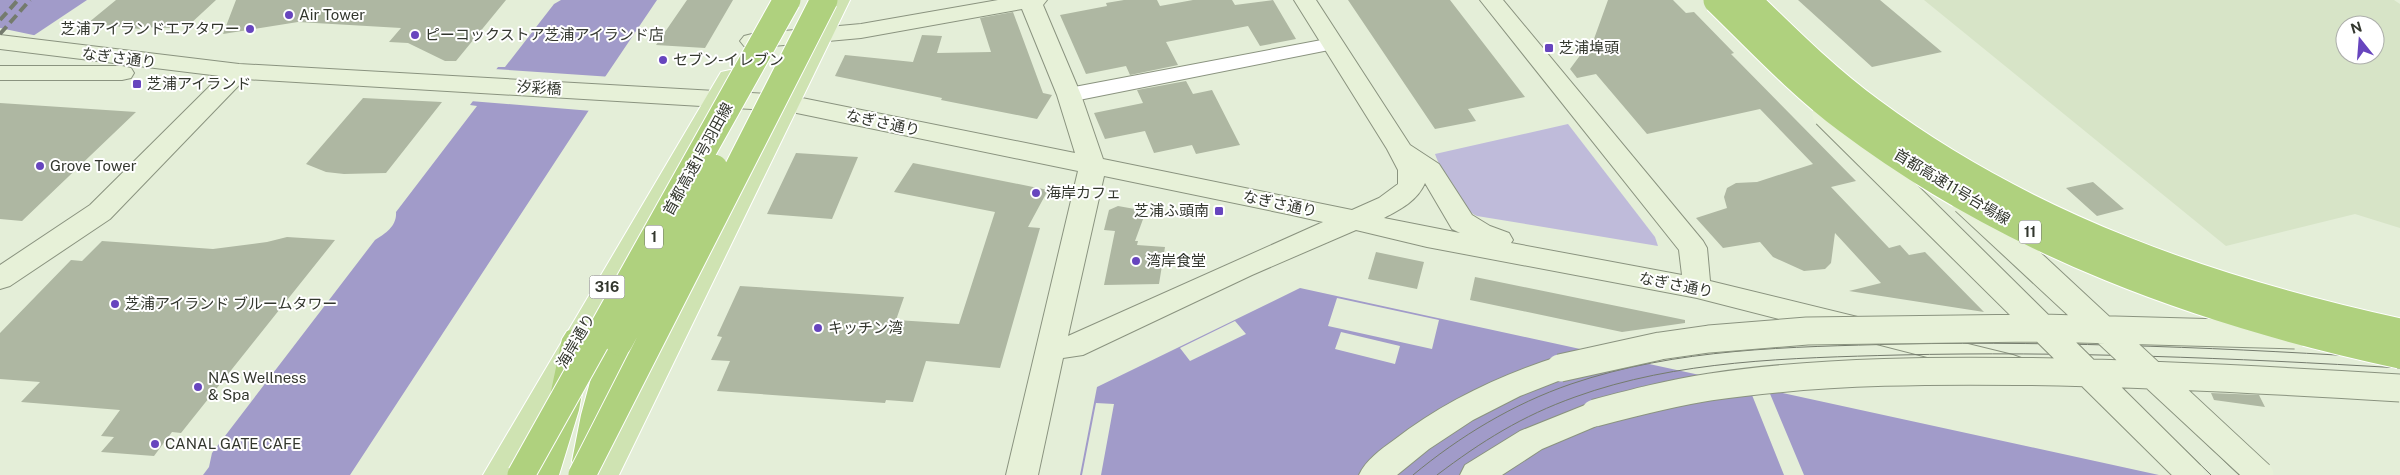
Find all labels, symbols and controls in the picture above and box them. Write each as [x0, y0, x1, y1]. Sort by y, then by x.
place label: Air Tower [299, 6, 365, 23]
marker: Air Tower [283, 9, 295, 21]
north arrow [2335, 15, 2385, 65]
text: N [2349, 18, 2364, 37]
place label: 芝浦アイランドエアタワー [61, 20, 240, 37]
marker: 芝浦アイランドエアタワー [244, 23, 256, 35]
place label: ピーコックストア芝浦アイランド店 [425, 26, 664, 43]
marker: ピーコックストア芝浦アイランド店 [409, 29, 421, 41]
place label: 芝浦埠頭 [1559, 39, 1619, 56]
marker: 芝浦埠頭 [1543, 42, 1555, 54]
street label: なぎさ通り [81, 44, 157, 71]
place label: セブン-イレブン [673, 51, 784, 68]
marker: セブン-イレブン [657, 54, 669, 66]
place label: 芝浦アイランド [147, 75, 251, 92]
marker: 芝浦アイランド [131, 78, 143, 90]
street label: 汐彩橋 [516, 78, 562, 97]
street label: 首都高速1号羽田線 [660, 99, 736, 218]
street label: なぎさ通り [845, 106, 922, 139]
street label: 首都高速11号台場線 [1891, 145, 2013, 228]
place label: Grove Tower [50, 157, 137, 174]
marker: Grove Tower [34, 160, 46, 172]
place label: 海岸カフェ [1046, 184, 1121, 201]
marker: 海岸カフェ [1030, 187, 1042, 199]
street label: なぎさ通り [1242, 187, 1319, 220]
place label: 芝浦ふ頭南 [1134, 202, 1209, 219]
marker: 芝浦ふ頭南 [1213, 205, 1225, 217]
road number: 11 [2019, 220, 2041, 243]
road number: 1 [645, 226, 663, 248]
place label: 湾岸食堂 [1146, 252, 1206, 269]
marker: 湾岸食堂 [1130, 255, 1142, 267]
street label: なぎさ通り [1638, 269, 1715, 300]
road number: 316 [590, 276, 624, 298]
place label: 芝浦アイランド ブルームタワー [125, 295, 337, 312]
marker: 芝浦アイランド ブルームタワー [109, 298, 121, 310]
street label: 海岸通り [553, 311, 598, 371]
place label: キッチン湾 [828, 319, 903, 336]
marker: キッチン湾 [812, 322, 824, 334]
place label: NAS Wellness & Spa [208, 369, 306, 403]
marker: NAS Wellness & Spa [192, 381, 204, 393]
place label: CANAL GATE CAFE [165, 435, 301, 452]
marker: CANAL GATE CAFE [149, 438, 161, 450]

